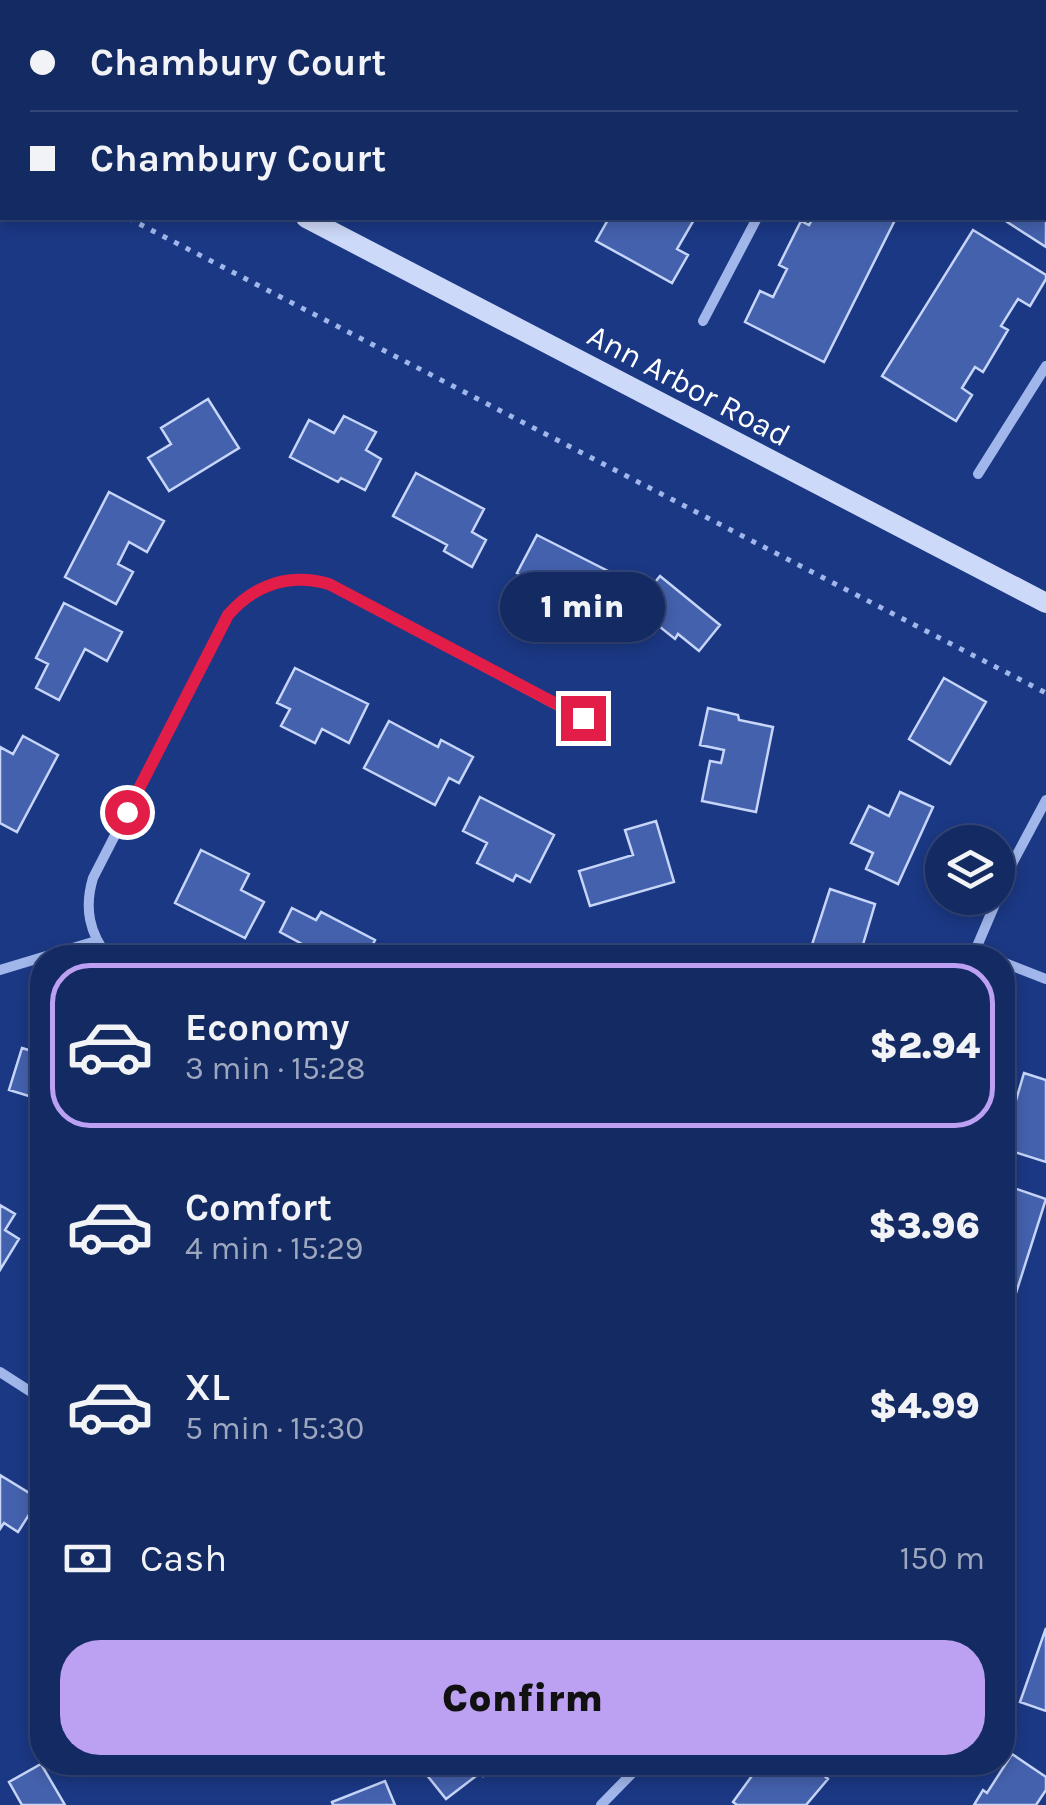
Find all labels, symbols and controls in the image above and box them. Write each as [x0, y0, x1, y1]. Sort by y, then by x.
text: Chambury Court [90, 40, 386, 85]
text: Chambury Court [90, 136, 386, 181]
street label: Ann Arbor Road [581, 317, 796, 454]
callout: 1 min [500, 573, 666, 643]
text: 1 min [541, 588, 624, 625]
route end [561, 696, 606, 741]
route start [105, 790, 150, 835]
map controls [925, 825, 1015, 915]
button: layers [925, 825, 1015, 915]
icon: car [65, 1001, 155, 1091]
text: Economy [185, 1005, 349, 1050]
text: $2.94 [869, 1023, 980, 1068]
text: 3 min · 15:28 [185, 1050, 365, 1087]
icon: car [65, 1181, 155, 1271]
text: Comfort [185, 1185, 332, 1230]
text: $3.96 [868, 1203, 980, 1248]
text: 4 min · 15:29 [185, 1230, 363, 1267]
icon: car [65, 1361, 155, 1451]
text: XL [185, 1365, 230, 1410]
text: $4.99 [869, 1383, 980, 1428]
text: 5 min · 15:30 [185, 1410, 364, 1447]
icon: cash [60, 1531, 115, 1586]
text: Cash [140, 1536, 227, 1581]
text: 150 m [900, 1540, 985, 1577]
button: Confirm [60, 1640, 985, 1755]

